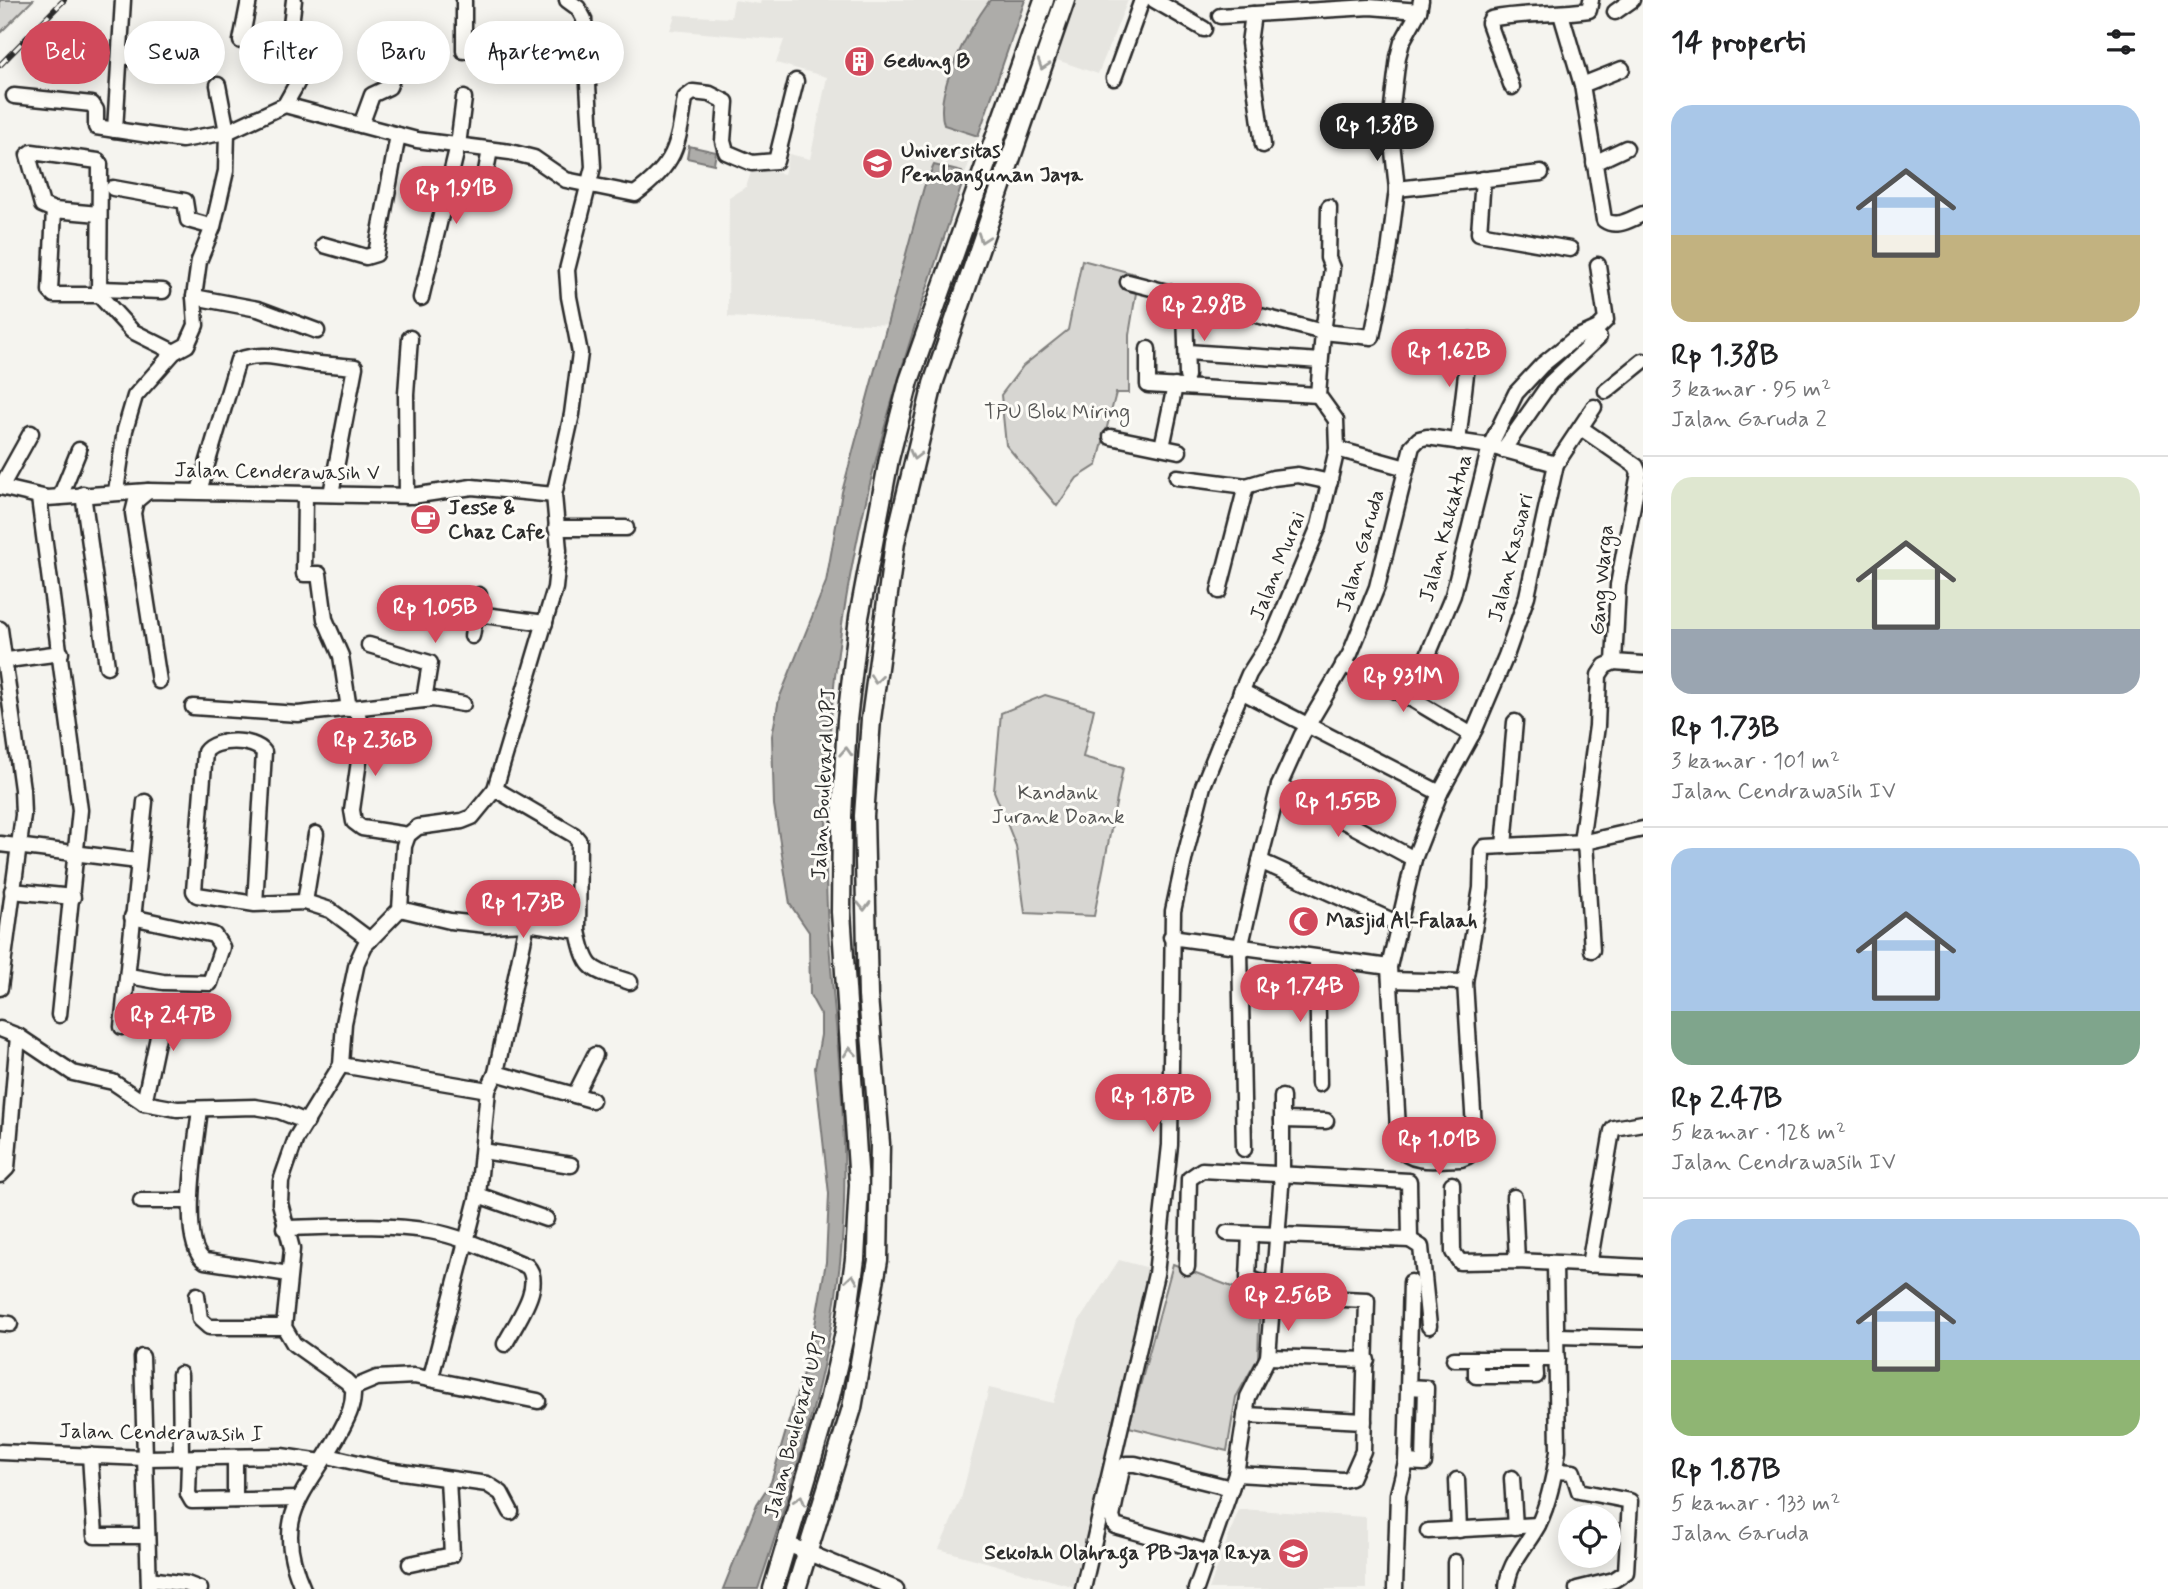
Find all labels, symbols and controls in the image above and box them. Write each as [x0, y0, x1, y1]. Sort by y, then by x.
chip: Beli [21, 21, 110, 84]
chip: Sewa [124, 21, 225, 84]
chip: Filter [239, 21, 343, 84]
chip: Baru [357, 21, 450, 84]
chip: Apartemen [464, 21, 624, 84]
text: 14 properti [1671, 23, 1805, 62]
icon: filters [2102, 23, 2140, 61]
building icon: Gedung B [843, 44, 877, 78]
place label: Gedung B [883, 47, 970, 75]
one-way arrow [1037, 58, 1051, 70]
pin: Rp 1.38B [1305, 104, 1449, 163]
text: Rp 1.38B [1336, 111, 1418, 141]
place label: Universitas Pembangunan Jaya [901, 137, 1084, 191]
school or university icon: Universitas Pembangunan Jaya [861, 146, 895, 180]
icon: home [1843, 150, 1969, 276]
pin: Rp 1.91B [384, 166, 528, 226]
text: Rp 1.91B [416, 174, 496, 204]
one-way arrow [977, 232, 991, 244]
pin: Rp 2.98B [1132, 284, 1276, 343]
text: Rp 2.98B [1162, 291, 1246, 321]
pin: Rp 1.62B [1377, 330, 1521, 389]
text: Rp 1.38B [1671, 336, 1778, 375]
text: Rp 1.62B [1407, 337, 1491, 367]
text: 3 kamar · 95 m² [1671, 375, 1831, 405]
park label: TPU Blok Miring [984, 398, 1130, 427]
text: Jalan Garuda 2 [1671, 405, 1827, 435]
one-way arrow [909, 449, 923, 461]
street label: Jalan Kakaktua [1413, 451, 1479, 605]
street label: Jalan Cenderawasih V [174, 456, 380, 488]
street label: Jalan Garuda [1330, 486, 1392, 616]
street label: Jalan Kasuari [1482, 491, 1541, 625]
place label: Jesse & Chaz Cafe [448, 494, 545, 546]
cafe icon: Jesse & Chaz Cafe [408, 503, 442, 537]
street label: Jalan Murai [1243, 507, 1313, 625]
icon: home [1843, 522, 1969, 648]
street label: Gang Warga [1583, 524, 1622, 636]
pin: Rp 1.05B [363, 586, 507, 645]
text: Rp 1.05B [393, 593, 477, 623]
pin: Rp 931M [1338, 654, 1468, 714]
text: Rp 931M [1363, 662, 1443, 692]
one-way arrow [868, 673, 883, 685]
street label: Jalan Boulevard UPJ [805, 687, 843, 881]
text: Rp 1.73B [1671, 708, 1779, 747]
pin: Rp 2.36B [303, 718, 447, 778]
text: Rp 2.36B [333, 726, 417, 756]
one-way arrow [838, 746, 853, 757]
text: 3 kamar · 101 m² [1671, 747, 1840, 777]
text: Jalan Cendrawasih IV [1671, 777, 1896, 807]
park label: Kandank Jurank Doank [991, 779, 1125, 831]
pin: Rp 1.55B [1266, 780, 1410, 839]
text: Rp 1.55B [1295, 787, 1381, 817]
pin: Rp 1.73B [451, 880, 595, 940]
text: Rp 1.73B [481, 888, 565, 918]
icon: home [1843, 893, 1969, 1019]
one-way arrow [856, 901, 872, 912]
mosque icon: Masjid Al-Falaah [1286, 904, 1320, 938]
place label: Masjid Al-Falaah [1326, 907, 1477, 935]
pin: Rp 1.74B [1228, 964, 1372, 1024]
text: Rp 1.74B [1256, 972, 1344, 1002]
pin: Rp 2.47B [101, 993, 245, 1053]
text: Rp 2.47B [130, 1001, 216, 1031]
one-way arrow [843, 1046, 858, 1058]
pin: Rp 1.87B [1081, 1074, 1225, 1134]
text: Rp 2.47B [1671, 1079, 1782, 1118]
text: Rp 1.87B [1111, 1082, 1195, 1112]
pin: Rp 1.01B [1367, 1118, 1511, 1177]
text: 5 kamar · 128 m² [1671, 1118, 1846, 1148]
text: Rp 1.01B [1398, 1125, 1480, 1155]
text: Jalan Cendrawasih IV [1671, 1148, 1896, 1178]
icon: home [1843, 1264, 1969, 1390]
one-way arrow [844, 1273, 859, 1285]
pin: Rp 2.56B [1216, 1274, 1360, 1333]
text: Rp 2.56B [1245, 1281, 1331, 1311]
street label: Jalan Boulevard UPJ [758, 1329, 834, 1521]
street label: Jalan Cenderawasih I [59, 1417, 263, 1449]
text: Rp 1.87B [1671, 1450, 1780, 1489]
text: 5 kamar · 133 m² [1671, 1489, 1840, 1519]
one-way arrow [791, 1494, 806, 1506]
map controls [1558, 1505, 1621, 1568]
button: locate [1558, 1505, 1621, 1568]
text: Jalan Garuda [1671, 1519, 1809, 1549]
school or university icon: Sekolah Olahraga PB Jaya Raya [1277, 1536, 1311, 1570]
place label: Sekolah Olahraga PB Jaya Raya [984, 1539, 1271, 1569]

